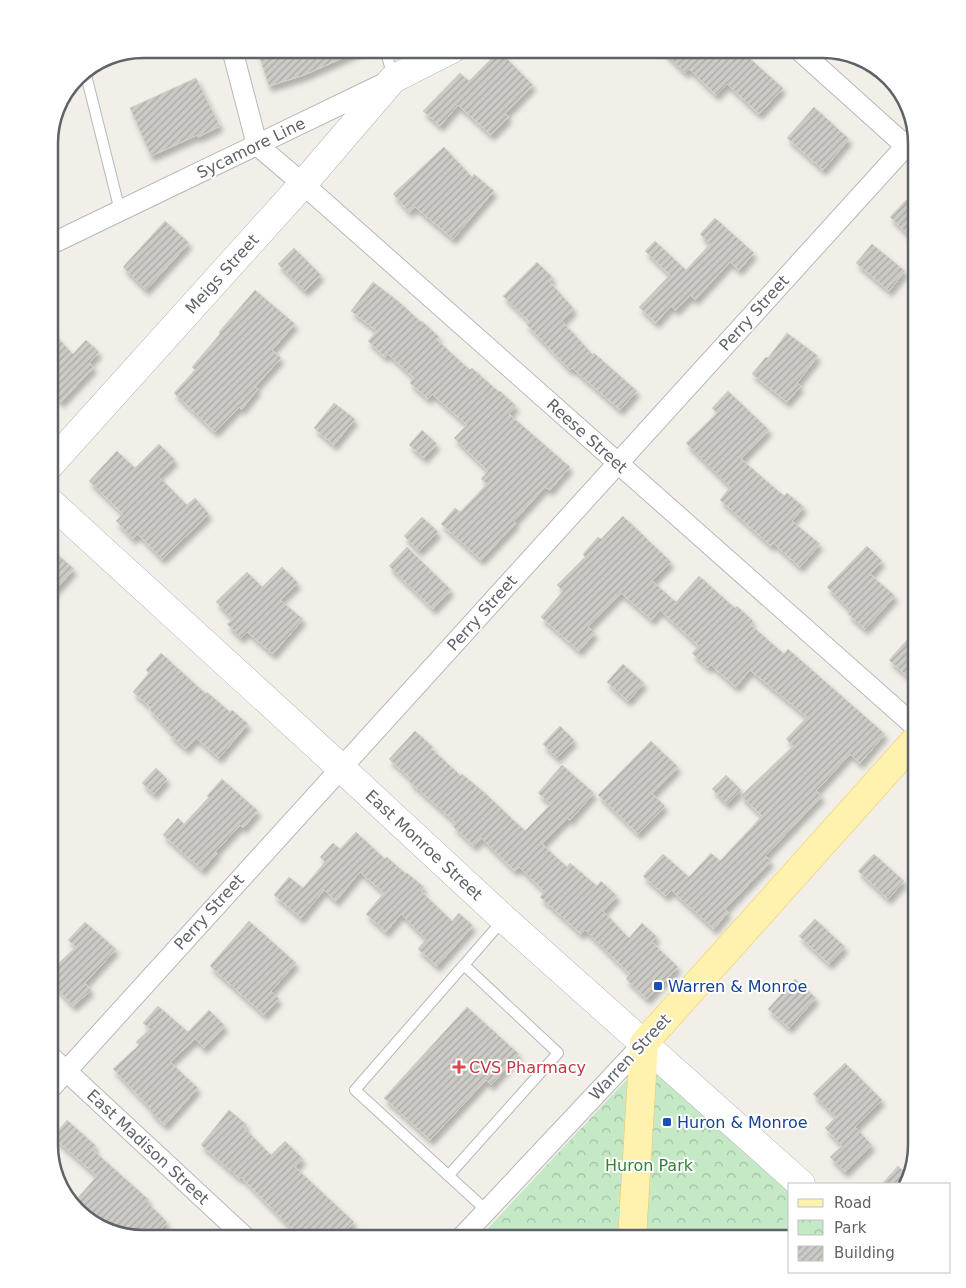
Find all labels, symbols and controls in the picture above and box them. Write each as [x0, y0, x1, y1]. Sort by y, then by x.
street label: Sycamore Line [194, 114, 308, 182]
street label: Meigs Street [181, 230, 263, 318]
street label: Perry Street [715, 271, 793, 355]
street label: Reese Street [543, 395, 631, 477]
street label: Perry Street [443, 571, 521, 655]
street label: East Monroe Street [362, 786, 486, 904]
street label: Perry Street [170, 870, 248, 954]
place label: Warren & Monroe [668, 977, 807, 996]
marker: Warren & Monroe [652, 980, 664, 992]
street label: Warren Street [585, 1010, 675, 1104]
place label: CVS Pharmacy [469, 1058, 586, 1077]
marker: CVS Pharmacy [453, 1061, 465, 1073]
street label: East Madison Street [83, 1086, 213, 1208]
place label: Huron & Monroe [677, 1113, 808, 1132]
marker: Huron & Monroe [661, 1116, 673, 1128]
park label: Huron Park [605, 1156, 694, 1175]
legend [788, 1183, 951, 1273]
text: Road [834, 1194, 872, 1212]
text: Park [834, 1219, 867, 1237]
text: Building [834, 1244, 895, 1262]

